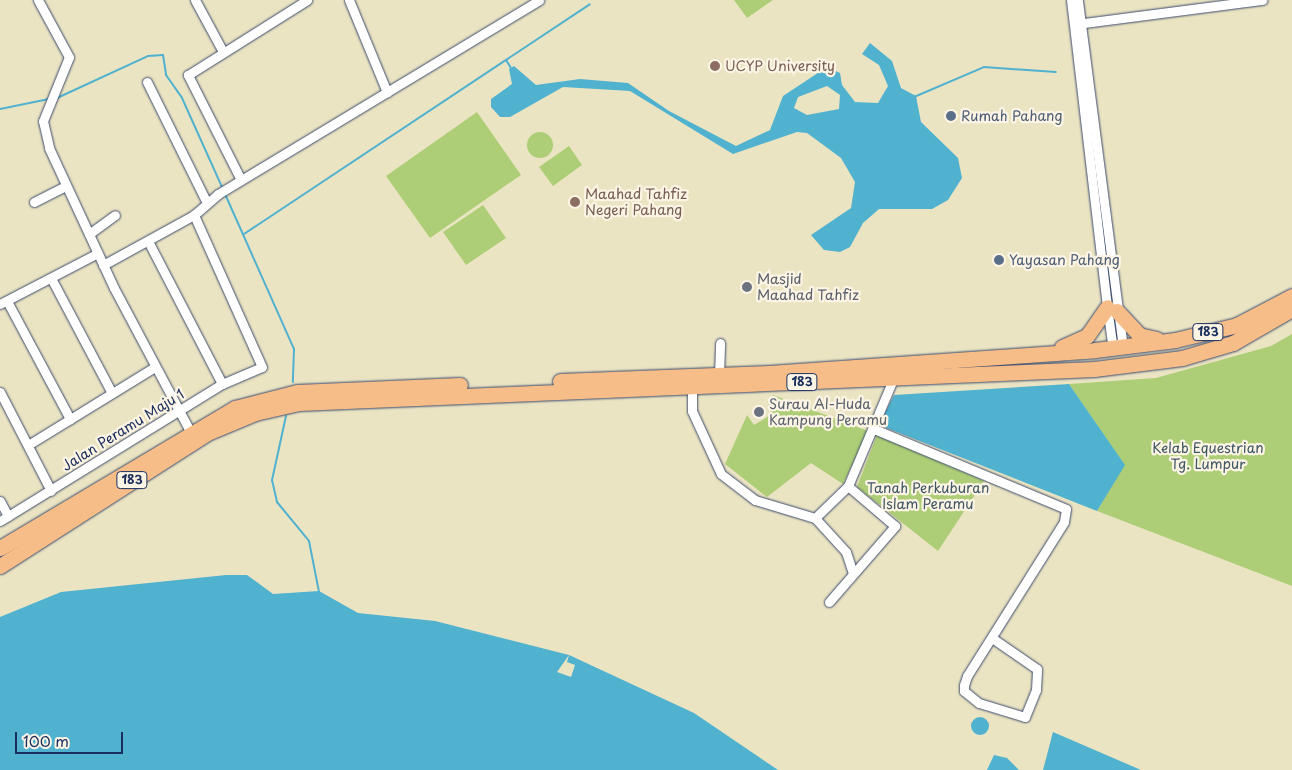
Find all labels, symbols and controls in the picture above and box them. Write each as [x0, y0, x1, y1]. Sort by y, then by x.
place label: UCYP University [725, 58, 835, 74]
marker: UCYP University [709, 60, 721, 72]
place label: Rumah Pahang [961, 108, 1063, 124]
marker: Rumah Pahang [945, 110, 957, 122]
place label: Maahad Tahfiz Negeri Pahang [585, 186, 687, 218]
marker: Maahad Tahfiz Negeri Pahang [569, 196, 581, 208]
place label: Yayasan Pahang [1009, 252, 1120, 268]
marker: Yayasan Pahang [993, 254, 1005, 266]
place label: Masjid Maahad Tahfiz [757, 271, 859, 304]
marker: Masjid Maahad Tahfiz [741, 281, 753, 293]
road number: 183 [1192, 322, 1224, 342]
road number: 183 [786, 372, 818, 392]
street label: Jalan Peramu Maju 1 [58, 385, 188, 475]
place label: Surau Al-Huda Kampung Peramu [769, 396, 888, 428]
marker: Surau Al-Huda Kampung Peramu [753, 406, 765, 418]
park label: Kelab Equestrian Tg. Lumpur [1152, 440, 1264, 472]
road number: 183 [116, 470, 148, 490]
park label: Tanah Perkuburan Islam Peramu [866, 480, 990, 512]
scale bar [18, 722, 125, 754]
text: 100 m [23, 729, 69, 752]

